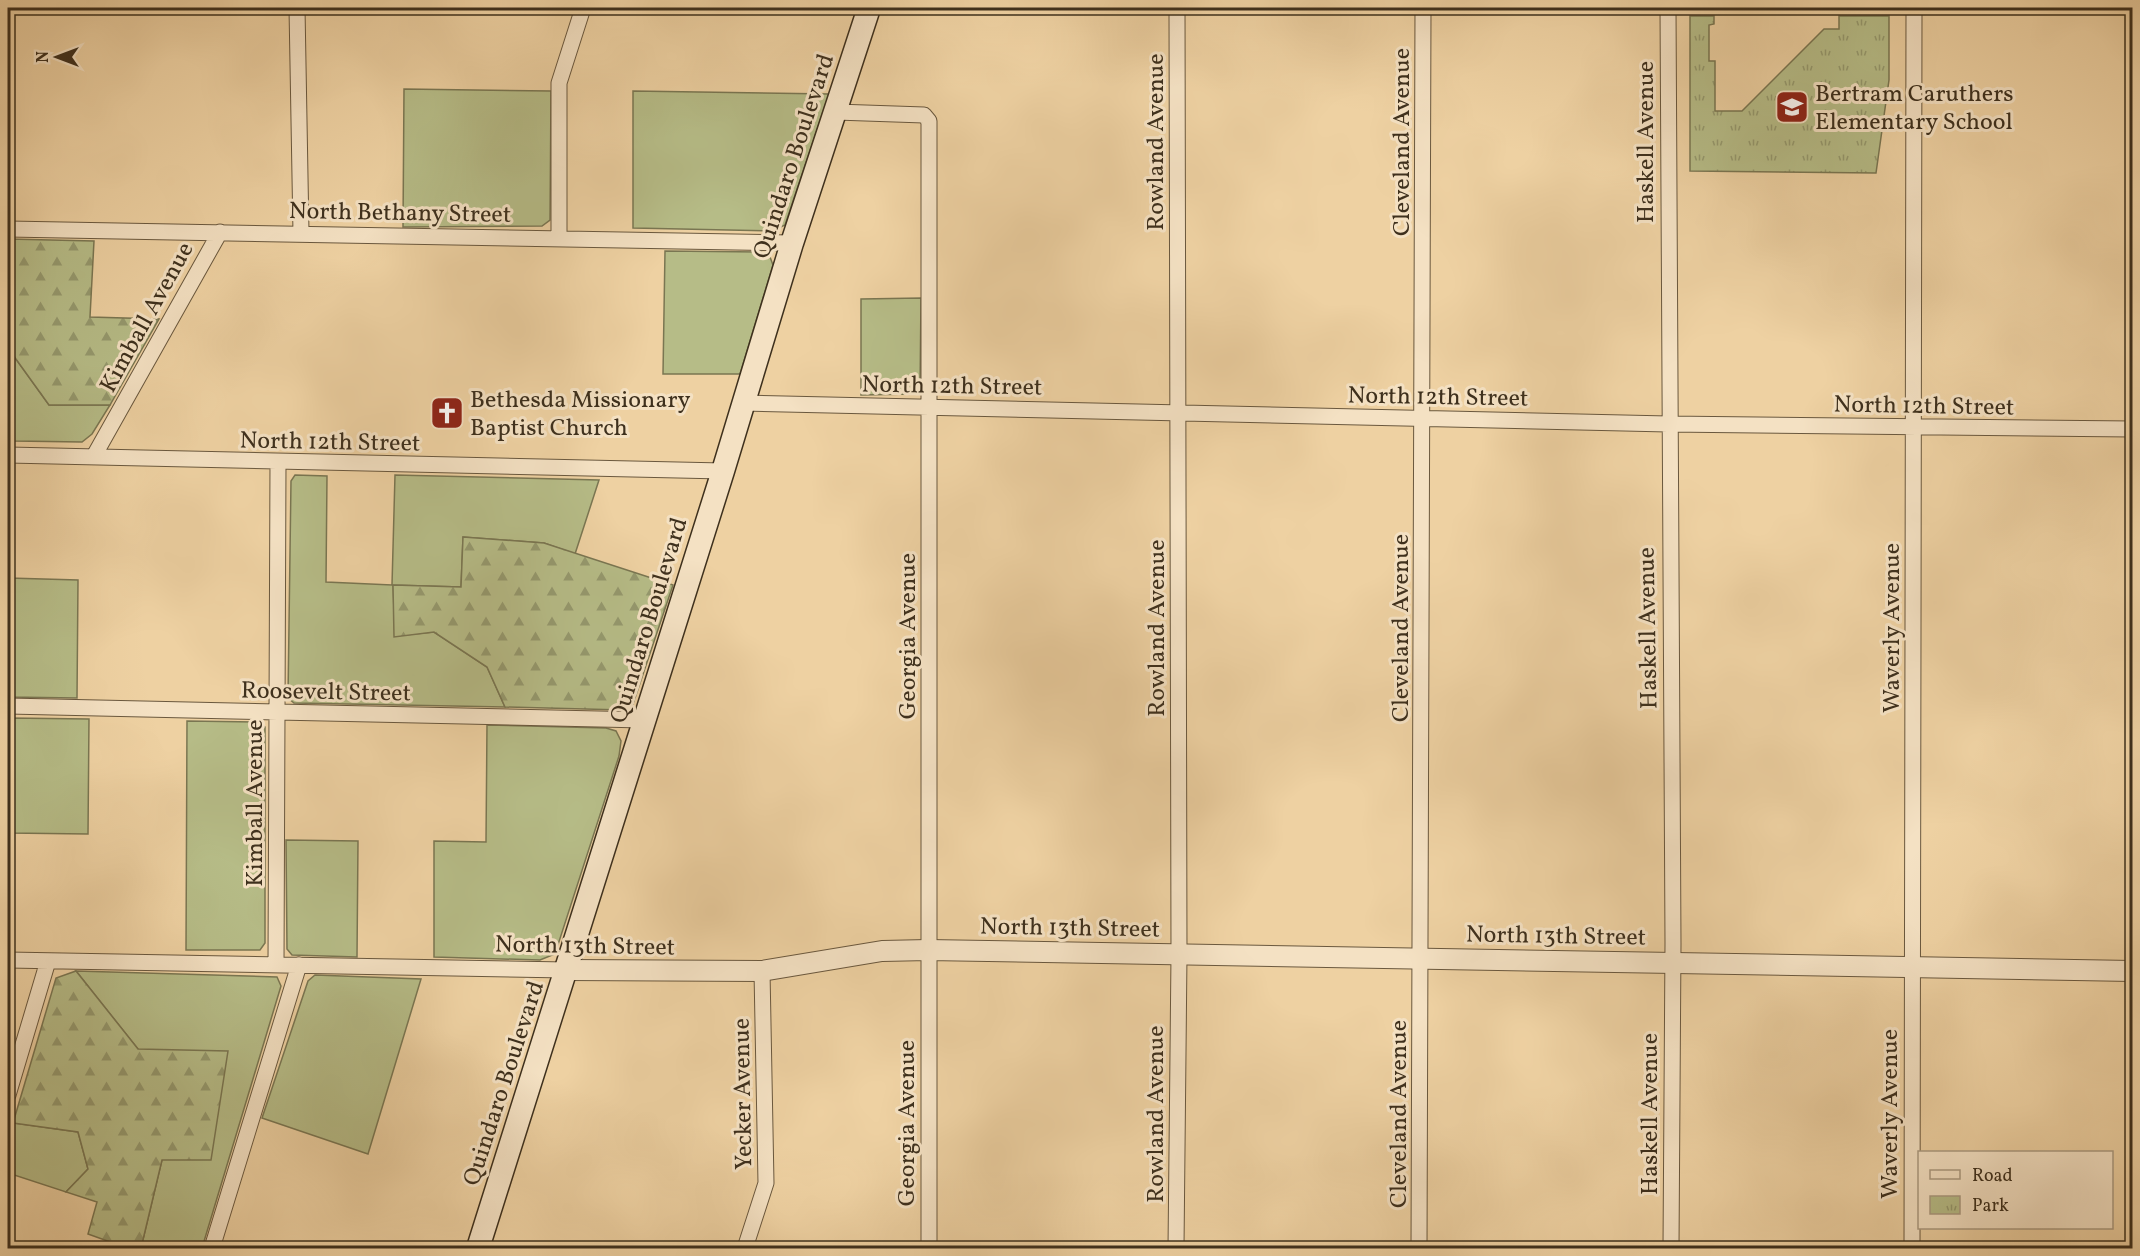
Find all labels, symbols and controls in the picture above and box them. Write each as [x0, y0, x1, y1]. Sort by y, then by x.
north arrow [27, 27, 87, 87]
street label: Cleveland Avenue [1386, 48, 1420, 236]
street label: Quindaro Boulevard [746, 50, 844, 263]
text: N [33, 51, 55, 63]
street label: Rowland Avenue [1140, 53, 1174, 231]
street label: Haskell Avenue [1630, 61, 1664, 223]
place label: Bertram Caruthers Elementary School [1815, 78, 2014, 140]
school or university icon: Bertram Caruthers Elementary School [1774, 89, 1810, 125]
street label: North Bethany Street [288, 195, 512, 233]
street label: Kimball Avenue [92, 236, 203, 399]
street label: North 12th Street [861, 368, 1043, 406]
street label: North 12th Street [1347, 379, 1529, 417]
place label: Bethesda Missionary Baptist Church [470, 384, 690, 446]
street label: North 12th Street [1833, 388, 2015, 426]
church icon: Bethesda Missionary Baptist Church [429, 395, 465, 431]
street label: North 12th Street [239, 424, 421, 462]
street label: Quindaro Boulevard [602, 514, 697, 728]
street label: Cleveland Avenue [1385, 534, 1419, 722]
street label: Rowland Avenue [1141, 539, 1175, 717]
street label: Waverly Avenue [1876, 543, 1910, 713]
street label: Haskell Avenue [1631, 547, 1667, 709]
street label: Georgia Avenue [892, 553, 926, 719]
street label: Roosevelt Street [241, 675, 411, 711]
street label: Kimball Avenue [239, 719, 273, 887]
street label: North 13th Street [980, 910, 1160, 948]
street label: North 13th Street [1466, 918, 1646, 956]
street label: North 13th Street [495, 928, 675, 966]
street label: Quindaro Boulevard [456, 977, 554, 1190]
street label: Yecker Avenue [726, 1018, 762, 1170]
street label: Cleveland Avenue [1383, 1020, 1417, 1208]
street label: Rowland Avenue [1140, 1025, 1174, 1203]
street label: Waverly Avenue [1874, 1029, 1908, 1199]
street label: Haskell Avenue [1634, 1033, 1668, 1195]
street label: Georgia Avenue [891, 1040, 925, 1206]
legend [1918, 1151, 2113, 1229]
text: Road [1972, 1164, 2013, 1189]
text: Park [1972, 1194, 2009, 1219]

